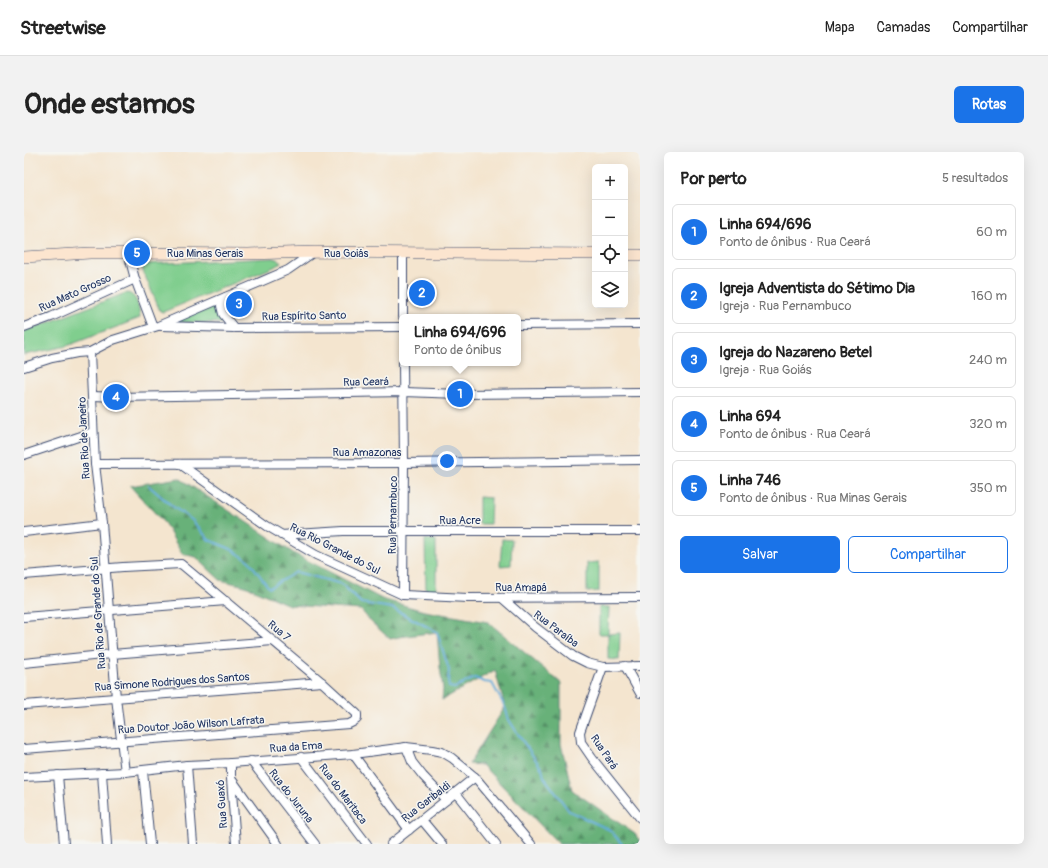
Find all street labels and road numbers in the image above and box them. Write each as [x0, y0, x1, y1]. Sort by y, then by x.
street label: Rua Minas Gerais [167, 247, 243, 260]
street label: Rua Goiás [324, 247, 368, 260]
street label: Rua Mato Grosso [37, 271, 113, 315]
street label: Rua Espírito Santo [262, 309, 346, 323]
street label: Rua Ceará [343, 375, 389, 389]
street label: Rua Rio de Janeiro [75, 396, 93, 480]
street label: Rua Amazonas [333, 446, 402, 459]
street label: Rua Pernambuco [386, 476, 400, 554]
street label: Rua Acre [439, 514, 481, 527]
street label: Rua Rio Grande do Sul [288, 521, 382, 577]
street label: Rua Rio de Grande do Sul [88, 556, 108, 670]
street label: Rua Amapá [495, 581, 547, 594]
street label: Rua Paraíba [531, 608, 581, 650]
street label: Rua 7 [265, 618, 293, 644]
street label: Rua Simone Rodrigues dos Santos [94, 670, 250, 694]
street label: Rua Doutor João Wilson Lafrata [117, 713, 265, 737]
street label: Rua Pará [588, 732, 620, 772]
street label: Rua da Ema [269, 739, 323, 755]
street label: Rua do Maritaca [316, 761, 370, 827]
street label: Rua do Juruna [266, 767, 316, 825]
street label: Rua Guaxó [214, 779, 230, 829]
street label: Rua Garibaldi [399, 779, 453, 825]

